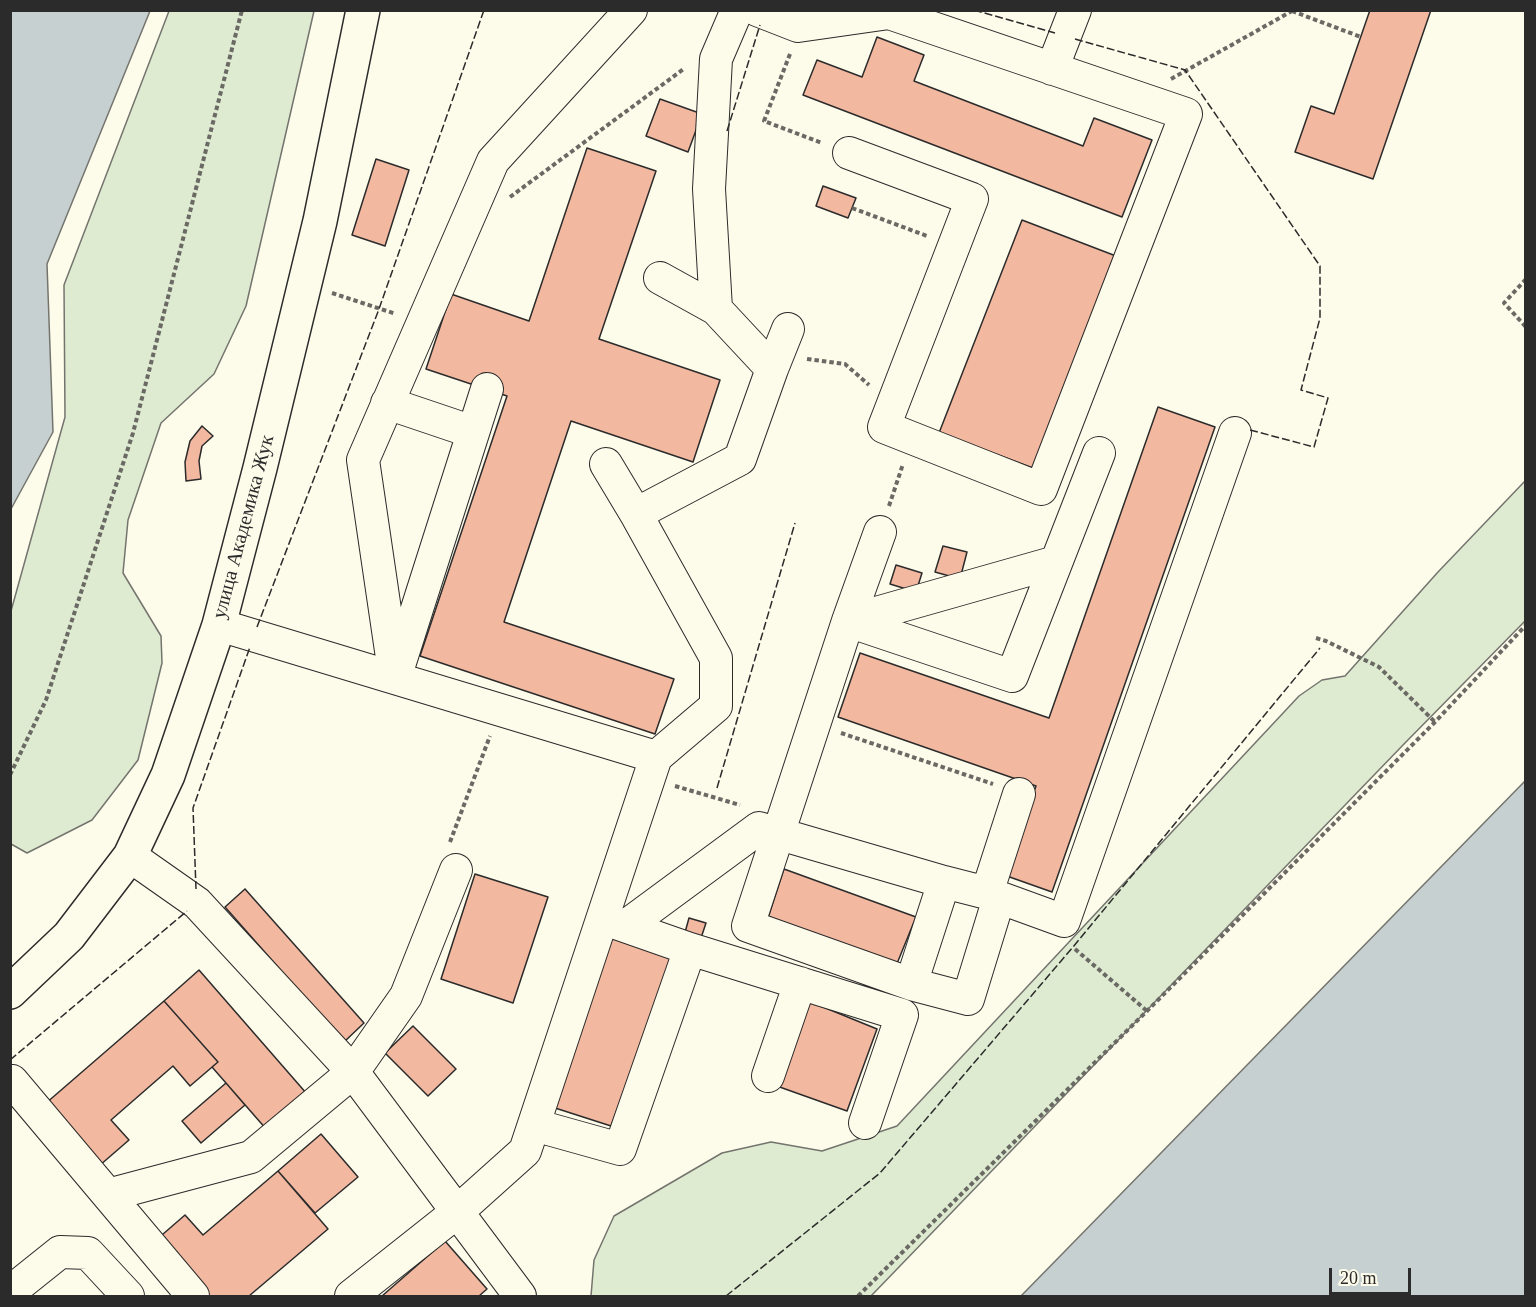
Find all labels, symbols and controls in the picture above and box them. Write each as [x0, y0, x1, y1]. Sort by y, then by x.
street label: улица Академика Жук [208, 432, 280, 622]
scale bar [1332, 1256, 1414, 1294]
text: 20 m [1340, 1268, 1377, 1288]

